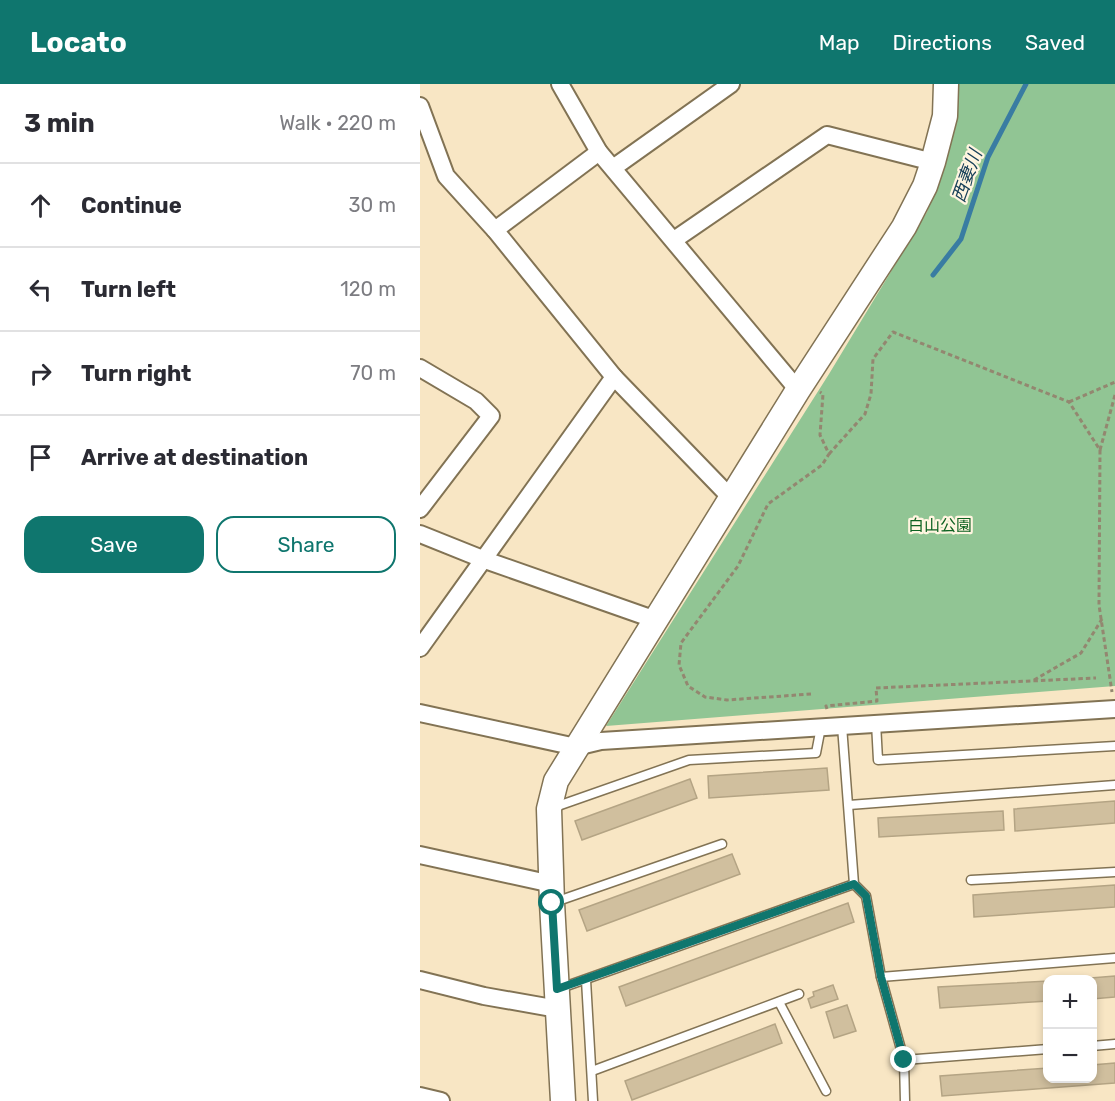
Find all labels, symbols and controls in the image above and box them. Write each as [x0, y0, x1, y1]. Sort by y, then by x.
text: Locato [30, 26, 127, 59]
text: Map [819, 30, 860, 55]
text: Directions [893, 30, 992, 55]
text: Saved [1025, 30, 1085, 55]
text: 3 min [24, 108, 95, 139]
text: Walk · 220 m [279, 111, 396, 135]
water label: 西妻川 [947, 145, 987, 205]
icon: ahead [24, 189, 57, 222]
text: Continue [81, 192, 182, 219]
text: 30 m [349, 193, 396, 217]
icon: left [24, 273, 57, 306]
text: Turn left [81, 276, 176, 303]
text: 120 m [340, 277, 396, 301]
icon: right [24, 357, 57, 390]
text: Turn right [81, 360, 191, 387]
text: 70 m [350, 361, 396, 385]
icon: arrive [24, 441, 57, 474]
text: Arrive at destination [81, 444, 308, 471]
button: Save [24, 516, 204, 573]
button: Share [216, 516, 396, 573]
park label: 白山公園 [908, 516, 972, 535]
route start [538, 889, 564, 915]
map controls [1043, 975, 1097, 1083]
button: + [1043, 975, 1097, 1029]
button: − [1043, 1029, 1097, 1083]
route end [890, 1046, 916, 1072]

